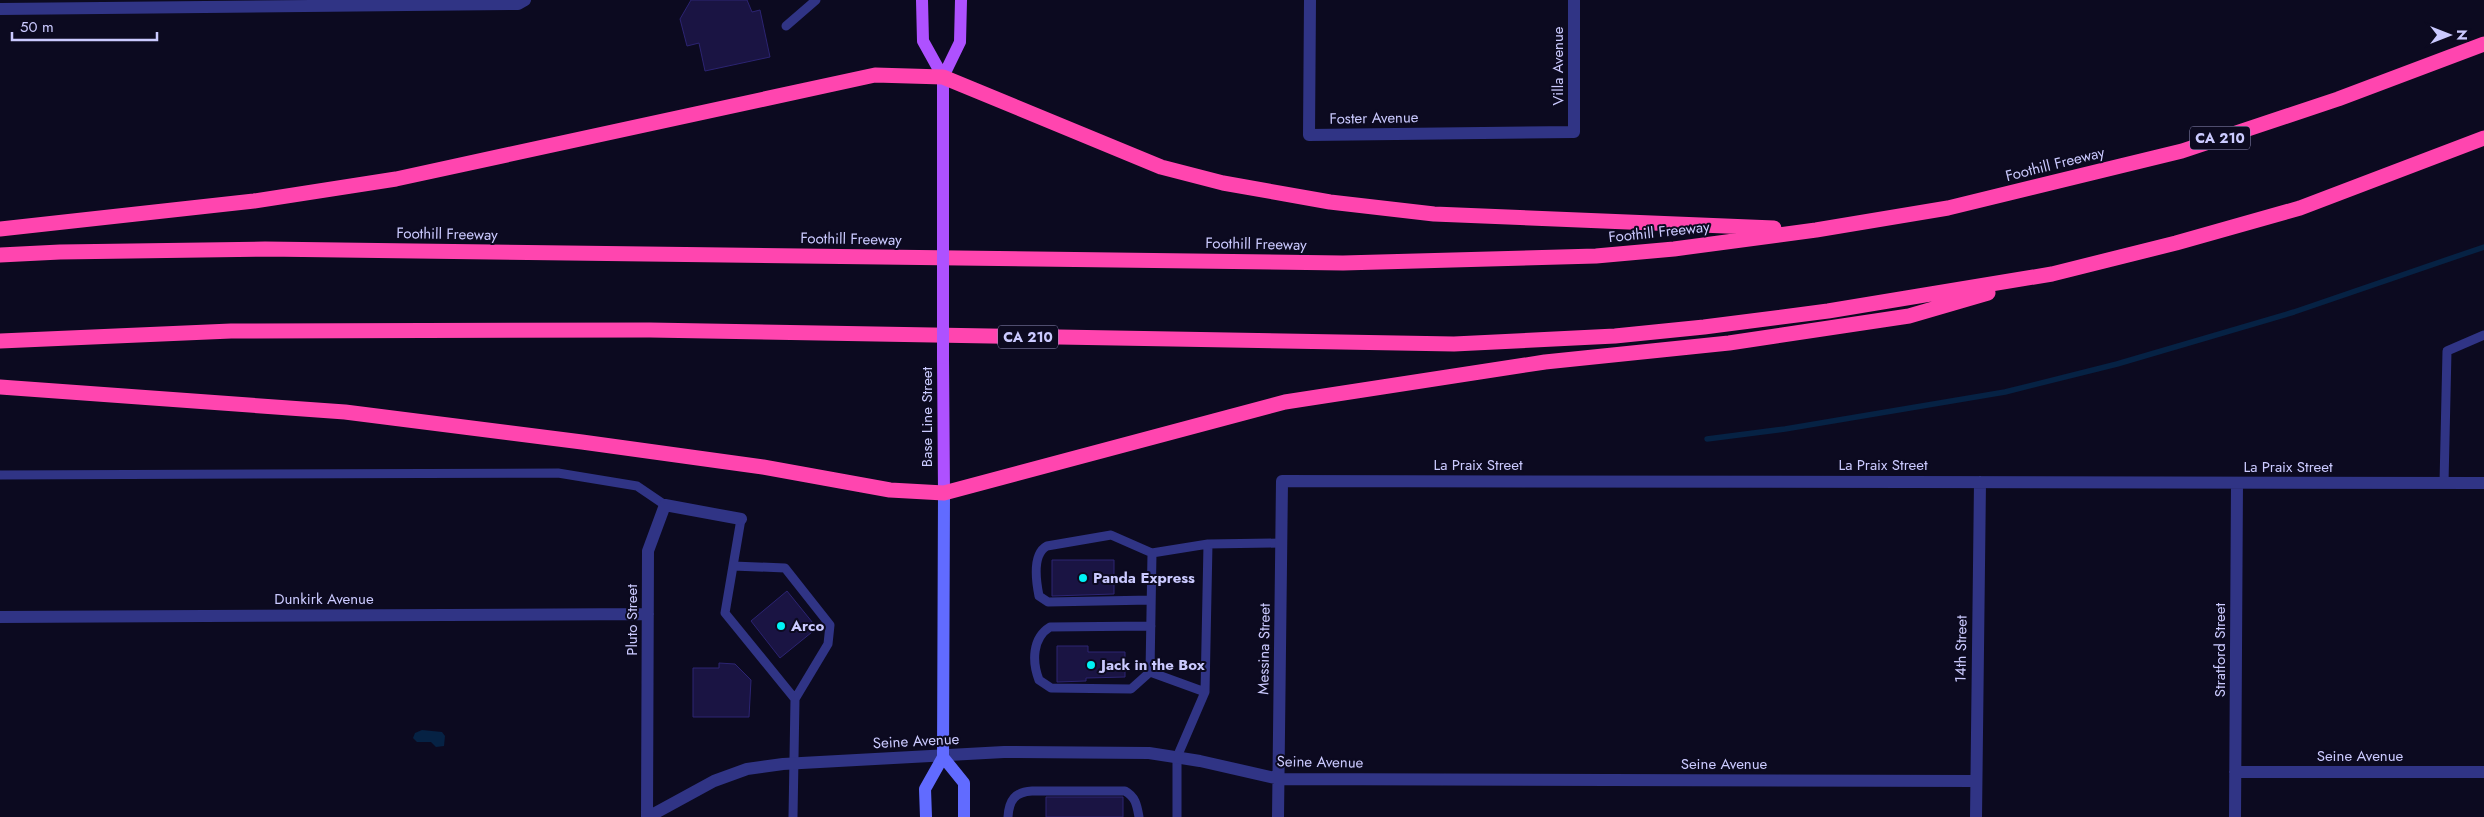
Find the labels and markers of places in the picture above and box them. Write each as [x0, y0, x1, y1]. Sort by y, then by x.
place label: Panda Express [1093, 567, 1195, 589]
marker: Panda Express [1077, 572, 1089, 584]
place label: Arco [790, 615, 824, 637]
marker: Arco [775, 620, 787, 632]
place label: Jack in the Box [1098, 654, 1205, 676]
marker: Jack in the Box [1085, 659, 1097, 671]

